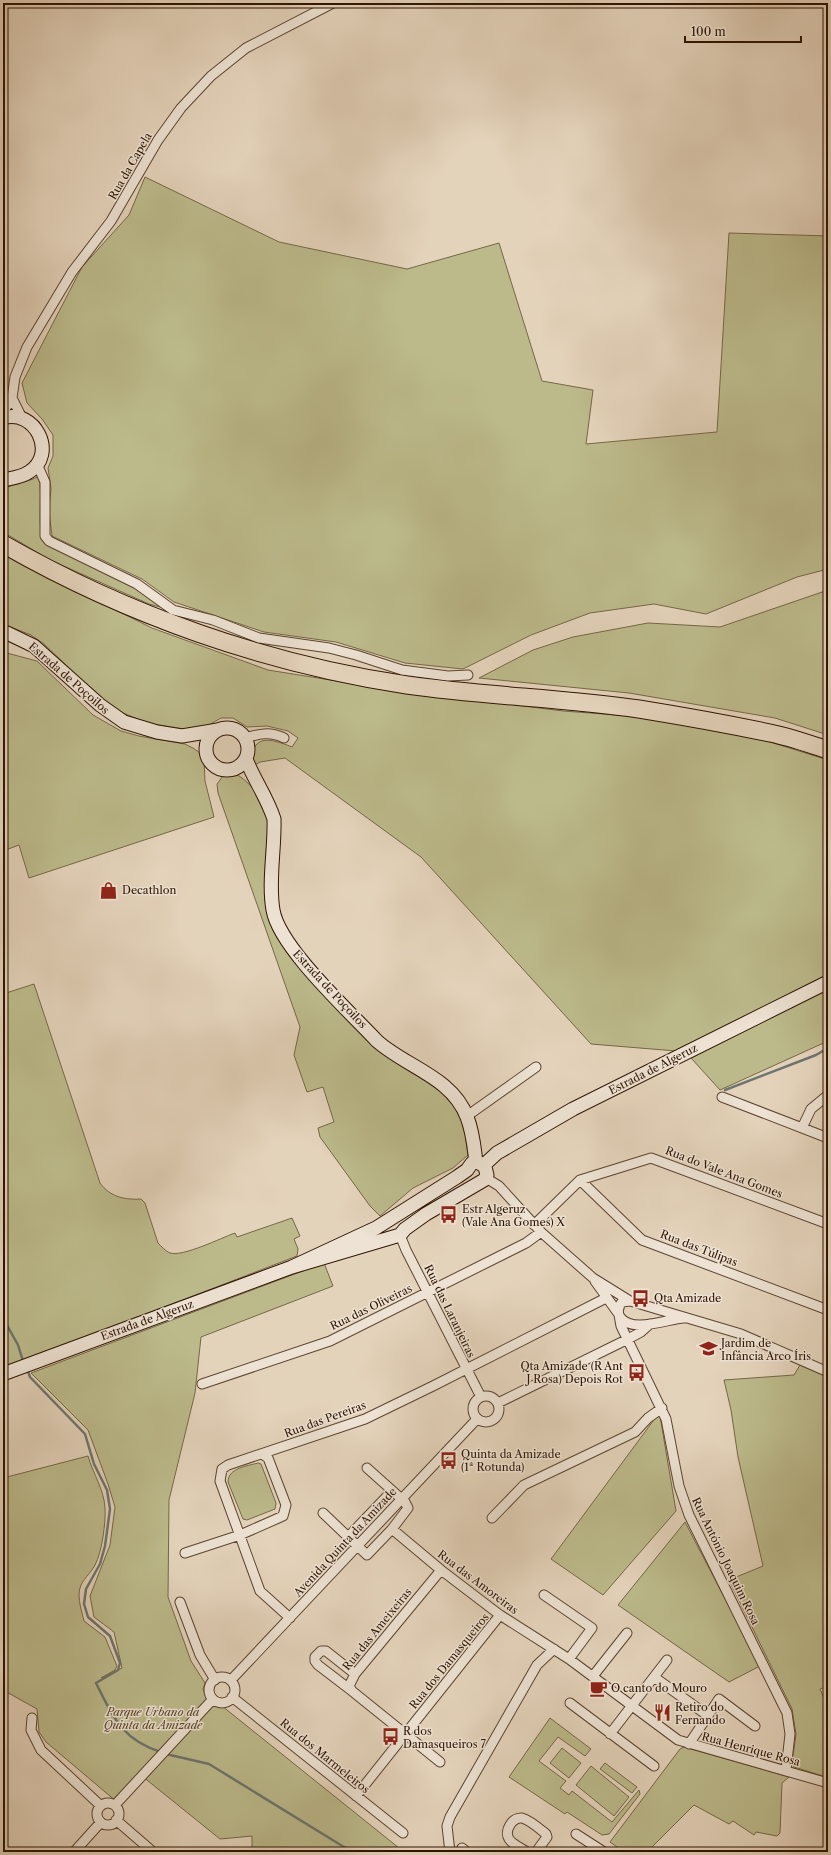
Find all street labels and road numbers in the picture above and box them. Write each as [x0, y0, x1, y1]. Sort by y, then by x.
street label: Rua da Capela [105, 130, 155, 202]
street label: Estrada de Poçoilos [26, 639, 112, 717]
street label: Estrada de Poçoilos [290, 947, 370, 1031]
street label: Estrada de Algeruz [606, 1040, 700, 1097]
street label: Rua do Vale Ana Gomes [663, 1143, 785, 1201]
street label: Rua das Túlipas [658, 1227, 740, 1269]
street label: Rua das Laranjeiras [421, 1262, 479, 1360]
street label: Rua das Oliveiras [328, 1281, 414, 1333]
street label: Estrada de Algeruz [99, 1297, 196, 1343]
street label: Rua das Pereiras [282, 1398, 368, 1440]
street label: Avenida Quinta da Amizade [290, 1484, 399, 1600]
street label: Rua António Joaquim Rosa [689, 1495, 763, 1627]
street label: Rua das Amoreiras [435, 1547, 521, 1617]
street label: Rua das Ameixeiras [339, 1585, 415, 1673]
street label: Rua dos Damasqueiros [406, 1610, 492, 1712]
street label: Rua dos Marmeleiros [277, 1716, 373, 1797]
street label: Rua Henrique Rosa [700, 1729, 802, 1769]

